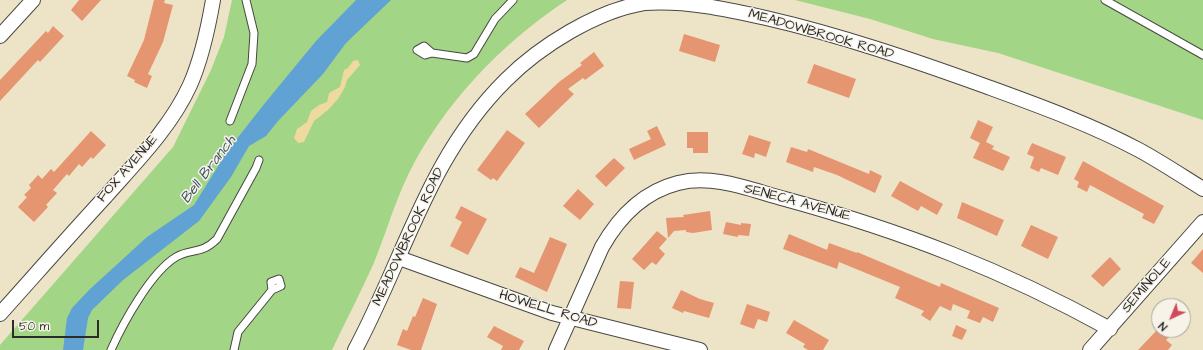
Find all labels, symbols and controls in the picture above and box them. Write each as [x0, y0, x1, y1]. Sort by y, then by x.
street label: MEADOWBROOK ROAD [746, 6, 896, 64]
street label: FOX AVENUE [94, 132, 162, 206]
water label: Bell Branch [178, 132, 240, 208]
street label: MEADOWBROOK ROAD [370, 165, 448, 309]
street label: SENECA AVENUE [742, 181, 852, 225]
street label: SEMINOLE [1119, 255, 1175, 317]
street label: HOWELL ROAD [497, 287, 599, 333]
north arrow [1151, 298, 1191, 338]
scale bar [14, 312, 101, 338]
text: 50 m [19, 318, 49, 335]
text: N [1155, 318, 1171, 334]

